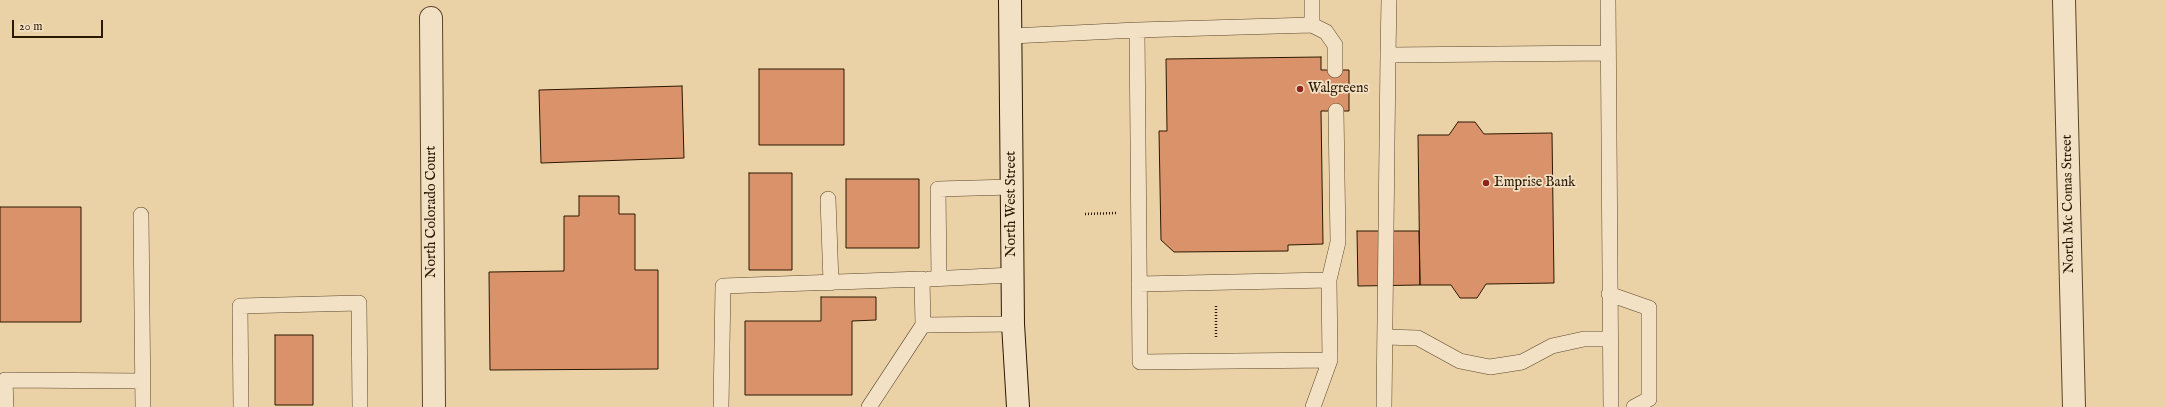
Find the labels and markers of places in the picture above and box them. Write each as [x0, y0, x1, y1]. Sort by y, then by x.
place label: Walgreens [1308, 81, 1368, 97]
marker: Walgreens [1295, 84, 1305, 94]
place label: Emprise Bank [1494, 175, 1576, 191]
marker: Emprise Bank [1481, 178, 1491, 188]

